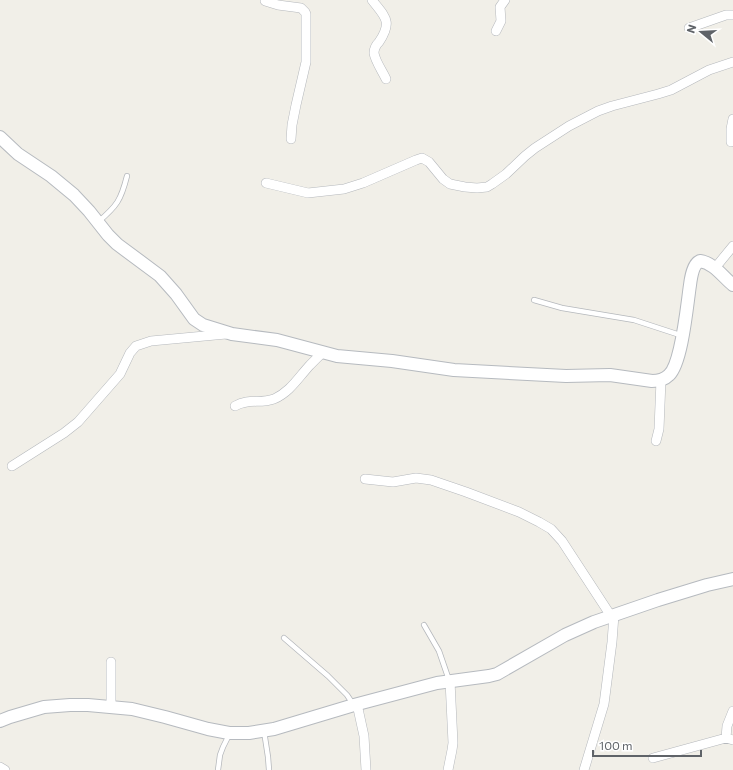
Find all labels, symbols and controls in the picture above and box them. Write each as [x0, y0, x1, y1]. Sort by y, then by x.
north arrow [681, 12, 721, 52]
text: N [684, 23, 698, 35]
scale bar [593, 732, 701, 758]
text: 100 m [599, 738, 633, 752]

